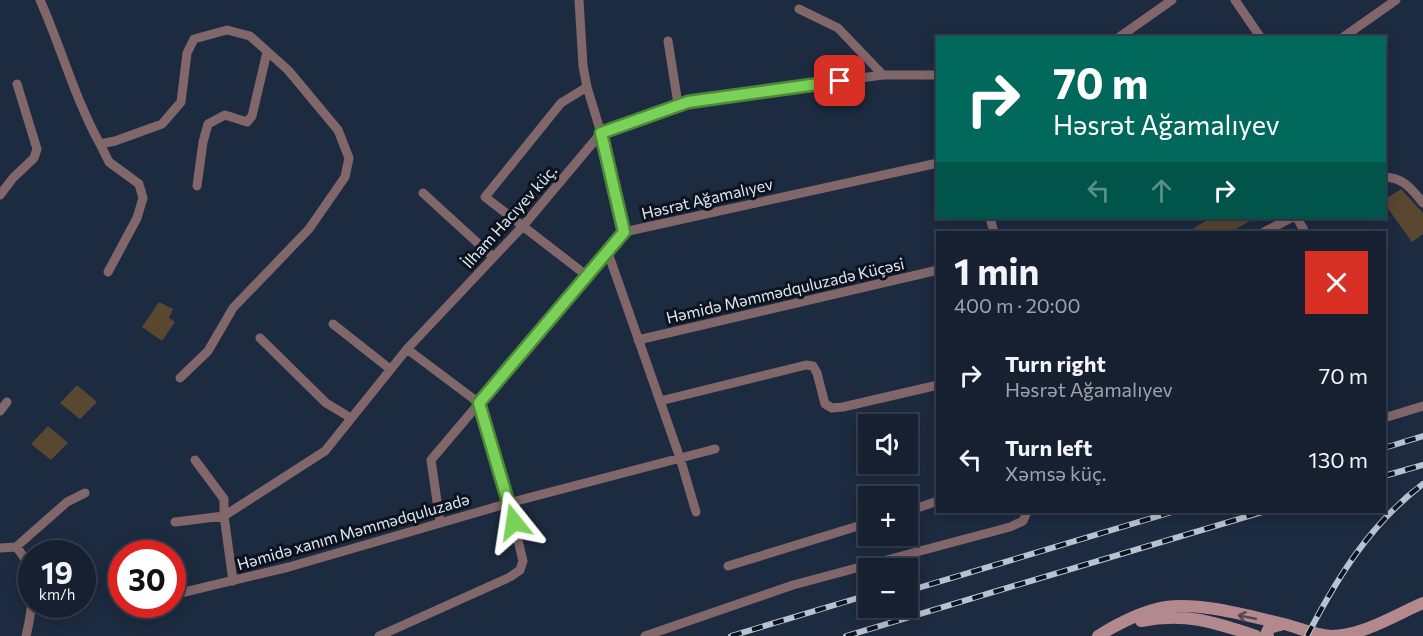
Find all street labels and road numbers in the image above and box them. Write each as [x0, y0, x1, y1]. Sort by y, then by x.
street label: İlham Hacıyev küç. [458, 160, 560, 272]
street label: Həsrət Ağamalıyev [639, 174, 775, 222]
street label: Həmidə Məmmədquluzadə Küçəsi [664, 253, 906, 327]
street label: Həmidə xanım Məmmədquluzadə [235, 489, 471, 573]

